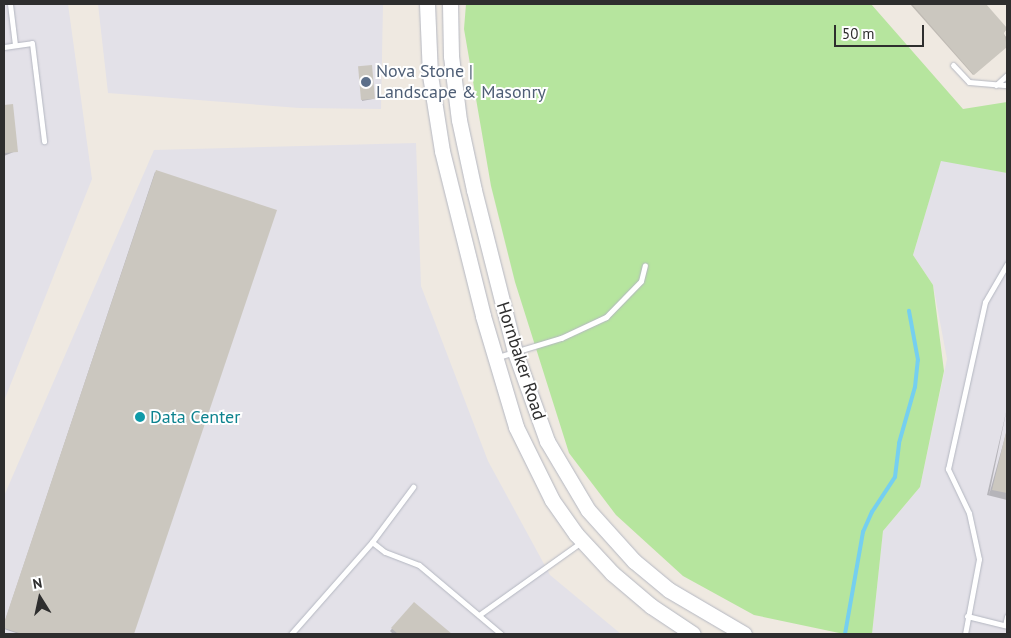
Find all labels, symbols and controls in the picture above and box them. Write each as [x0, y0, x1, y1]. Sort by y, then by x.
scale bar [836, 15, 926, 47]
text: 50 m [842, 24, 875, 43]
place label: Nova Stone | Landscape & Masonry [376, 61, 546, 104]
marker: Nova Stone | Landscape & Masonry [360, 76, 372, 88]
street label: Hornbaker Road [492, 299, 550, 423]
place label: Data Center [150, 406, 240, 428]
marker: Data Center [134, 411, 146, 423]
north arrow [15, 573, 65, 623]
text: N [31, 574, 43, 593]

